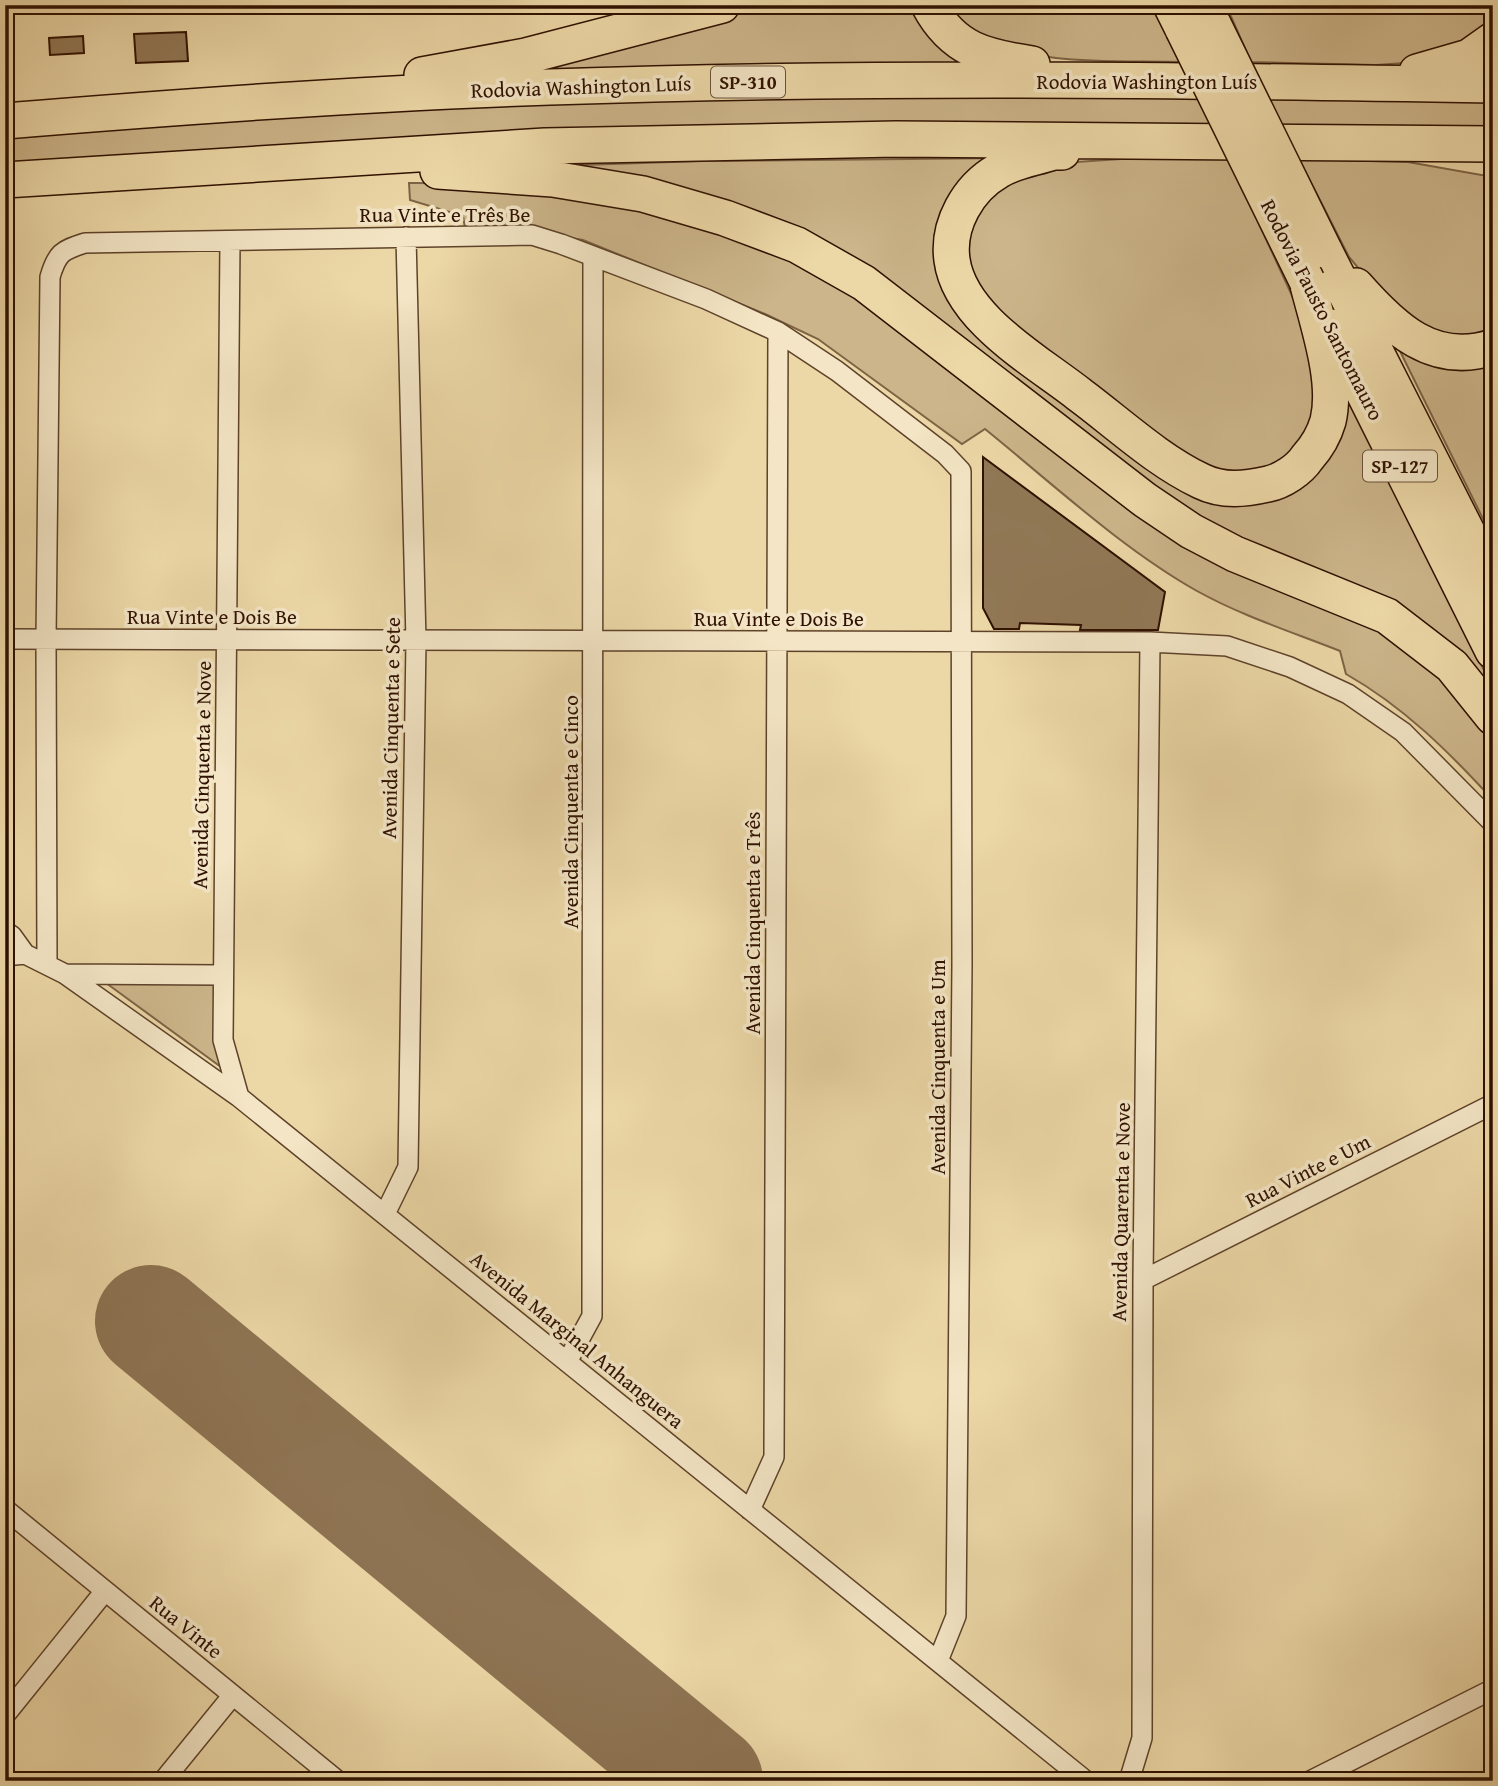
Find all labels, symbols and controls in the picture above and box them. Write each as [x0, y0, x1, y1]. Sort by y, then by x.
road number: SP-310 [711, 66, 785, 97]
street label: Rodovia Washington Luís [1037, 66, 1257, 97]
street label: Rodovia Washington Luís [470, 67, 692, 106]
street label: Rodovia Fausto Santomauro [1253, 194, 1392, 426]
street label: Rua Vinte e Três Be [360, 199, 531, 230]
road number: SP-127 [1363, 450, 1437, 481]
street label: Rua Vinte e Dois Be [127, 601, 297, 632]
street label: Rua Vinte e Dois Be [694, 603, 864, 634]
street label: Avenida Cinquenta e Sete [373, 617, 408, 839]
street label: Avenida Cinquenta e Nove [184, 660, 219, 889]
street label: Avenida Cinquenta e Cinco [555, 695, 586, 929]
street label: Avenida Cinquenta e Três [737, 811, 768, 1035]
street label: Avenida Cinquenta e Um [922, 959, 953, 1175]
street label: Avenida Quarenta e Nove [1103, 1102, 1138, 1322]
street label: Rua Vinte e Um [1240, 1126, 1376, 1215]
street label: Avenida Marginal Anhanguera [464, 1243, 691, 1436]
street label: Rua Vinte [143, 1587, 230, 1666]

